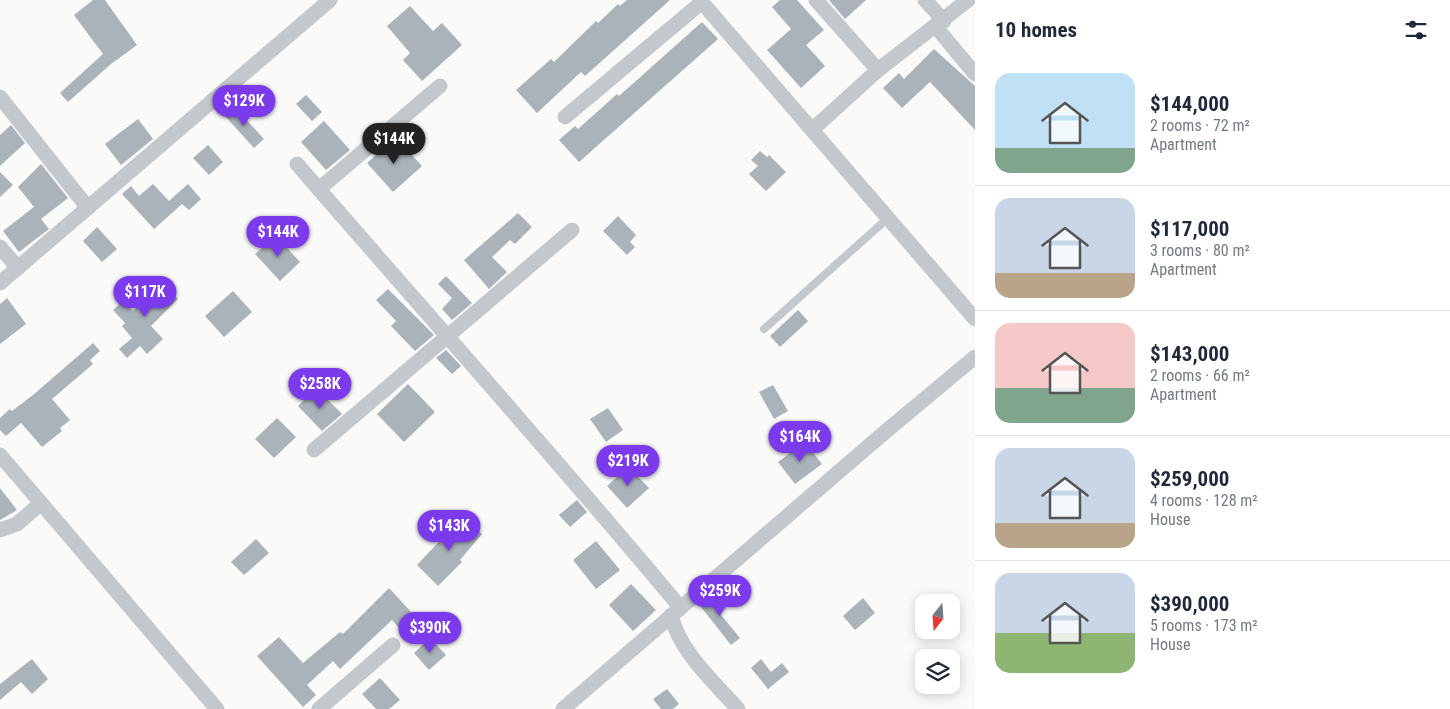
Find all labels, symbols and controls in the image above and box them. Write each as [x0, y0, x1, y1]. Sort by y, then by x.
icon: filters [1402, 16, 1430, 44]
text: 10 homes [995, 18, 1077, 42]
pin: $129K [209, 84, 279, 127]
text: $129K [223, 91, 265, 110]
text: $144,000 [1150, 92, 1229, 116]
icon: home [1035, 93, 1095, 153]
text: 2 rooms · 72 m² [1150, 116, 1250, 135]
pin: $144K [359, 122, 429, 165]
text: $144K [373, 129, 415, 148]
text: Apartment [1150, 135, 1217, 154]
pin: $144K [243, 216, 313, 258]
text: $117,000 [1150, 217, 1229, 241]
icon: home [1035, 218, 1095, 278]
text: $144K [257, 222, 299, 241]
text: 3 rooms · 80 m² [1150, 241, 1250, 260]
text: Apartment [1150, 260, 1217, 279]
pin: $117K [110, 276, 180, 318]
text: $117K [124, 282, 166, 301]
text: $143,000 [1150, 342, 1229, 366]
icon: home [1035, 343, 1095, 403]
text: 2 rooms · 66 m² [1150, 366, 1250, 385]
pin: $258K [285, 368, 355, 410]
text: $258K [299, 374, 341, 393]
text: Apartment [1150, 385, 1217, 404]
pin: $164K [765, 420, 835, 463]
text: $164K [779, 427, 821, 446]
pin: $219K [593, 444, 663, 487]
text: $219K [607, 451, 649, 470]
text: $259,000 [1150, 467, 1229, 491]
icon: home [1035, 468, 1095, 528]
text: 4 rooms · 128 m² [1150, 491, 1258, 510]
pin: $143K [414, 510, 484, 552]
text: House [1150, 510, 1190, 529]
text: $143K [428, 516, 470, 535]
pin: $259K [685, 574, 755, 617]
text: $259K [699, 581, 741, 600]
text: $390,000 [1150, 592, 1229, 616]
icon: home [1035, 593, 1095, 653]
north arrow [915, 594, 960, 639]
map controls [915, 594, 960, 694]
pin: $390K [395, 612, 465, 654]
text: 5 rooms · 173 m² [1150, 616, 1258, 635]
text: $390K [409, 618, 451, 637]
text: House [1150, 635, 1190, 654]
button: layers [915, 649, 960, 694]

